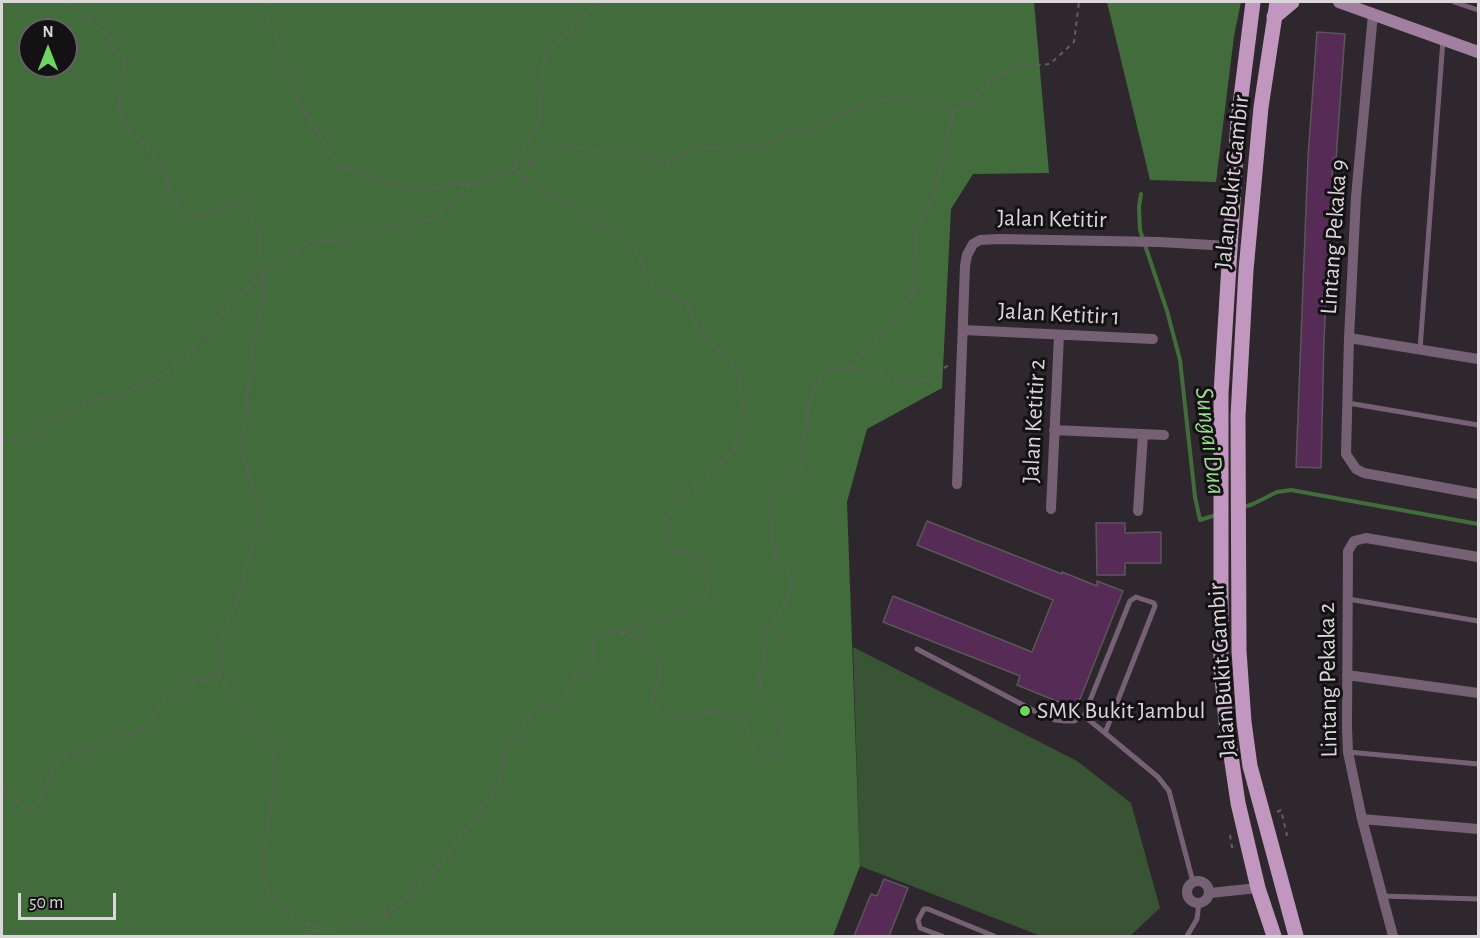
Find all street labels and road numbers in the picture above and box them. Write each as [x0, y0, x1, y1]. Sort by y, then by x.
street label: Jalan Bukit Gambir [1209, 94, 1255, 270]
street label: Lintang Pekaka 9 [1314, 158, 1354, 316]
street label: Jalan Ketitir [997, 204, 1107, 234]
street label: Jalan Ketitir 1 [997, 296, 1121, 332]
street label: Jalan Ketitir 2 [1016, 358, 1052, 484]
street label: Jalan Bukit Gambir [1202, 582, 1242, 758]
street label: Lintang Pekaka 2 [1312, 602, 1344, 758]

